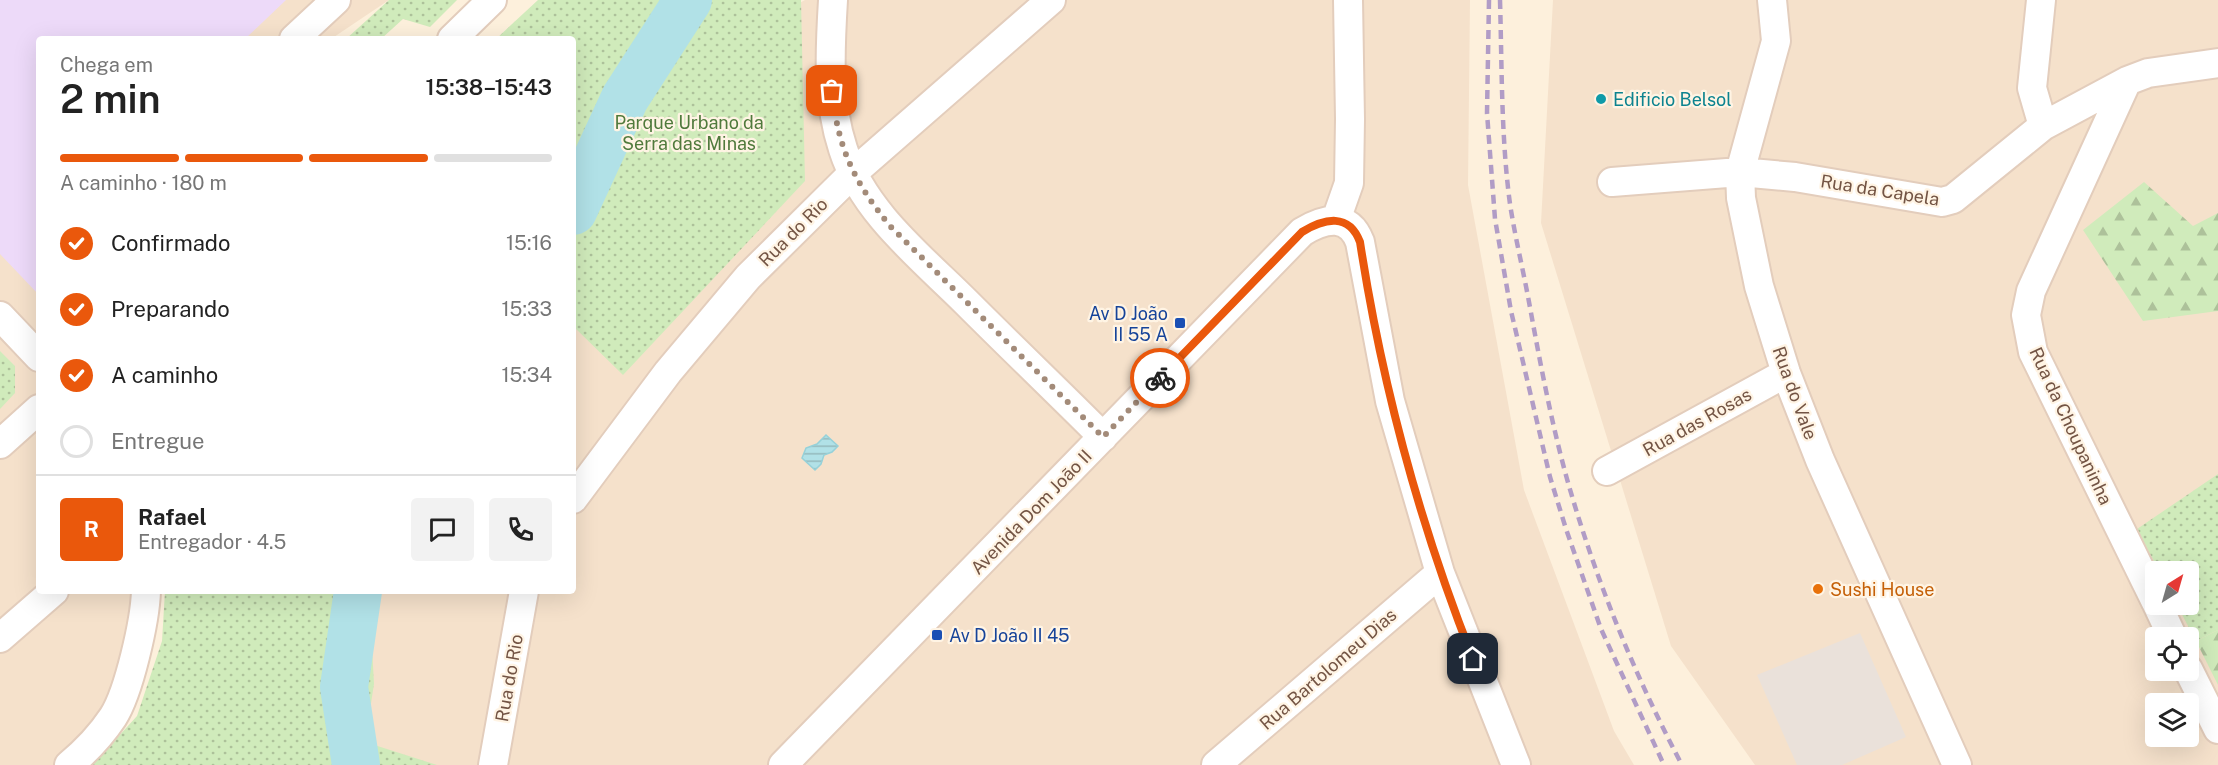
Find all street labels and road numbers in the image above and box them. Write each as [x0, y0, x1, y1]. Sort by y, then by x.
street label: Rua da Capela [1819, 170, 1941, 210]
street label: Rua do Rio [754, 193, 832, 271]
street label: Rua do Vale [1768, 343, 1822, 443]
street label: Rua da Choupaninha [2025, 344, 2117, 508]
street label: Rua das Rosas [1639, 384, 1755, 460]
street label: Avenida Dom João II [966, 445, 1096, 579]
street label: Rua Bartolomeu Dias [1255, 604, 1401, 734]
street label: Rua do Rio [491, 633, 527, 723]

